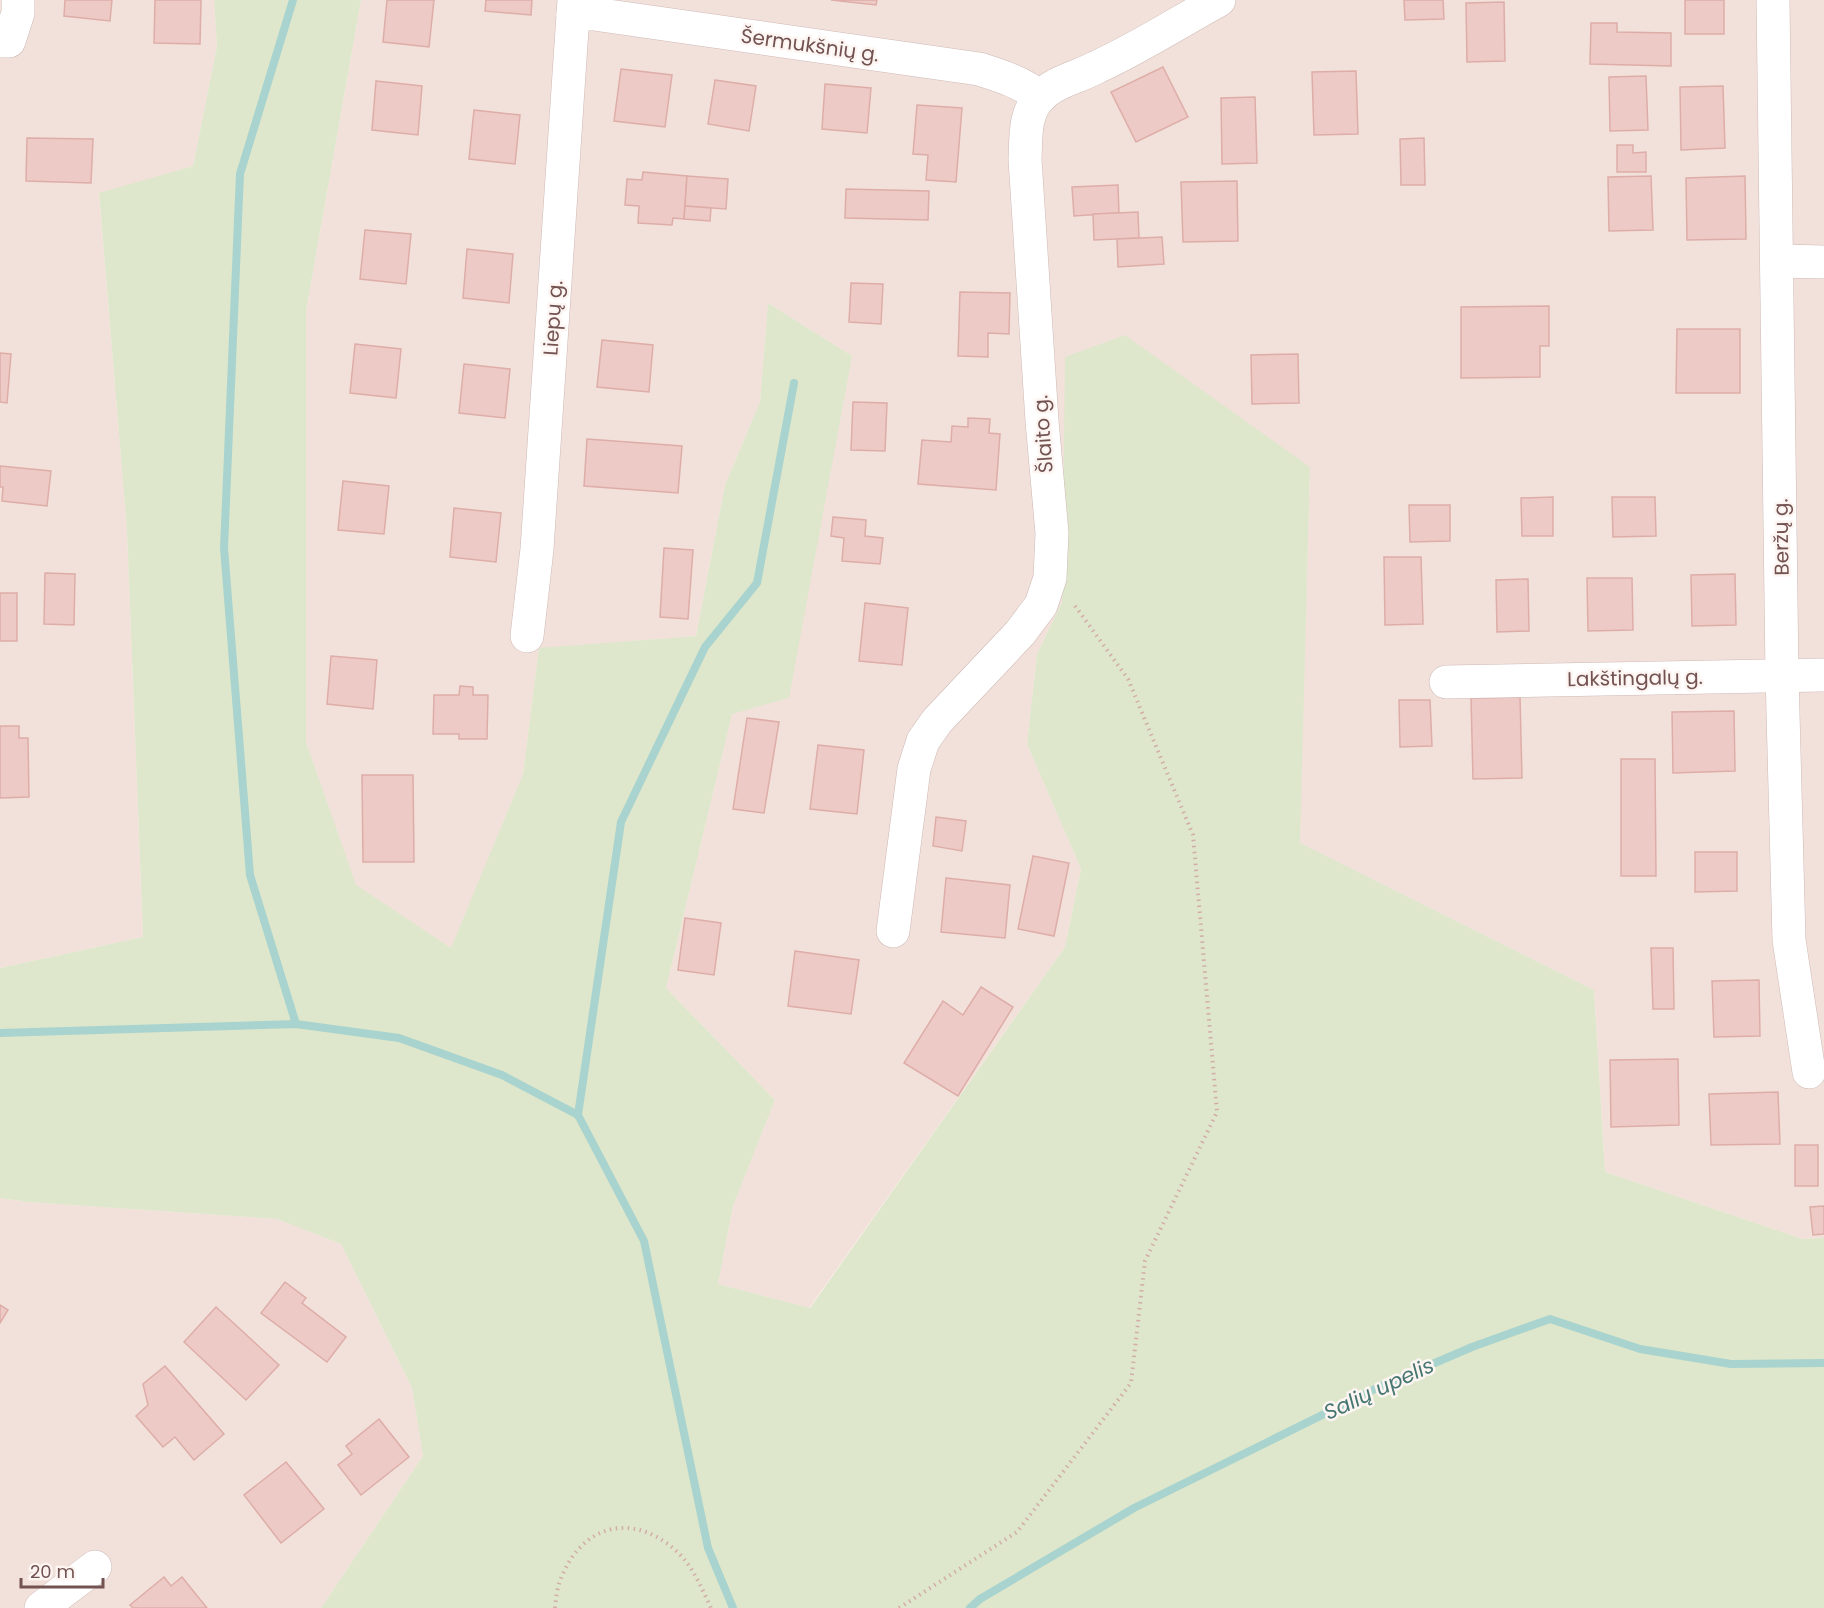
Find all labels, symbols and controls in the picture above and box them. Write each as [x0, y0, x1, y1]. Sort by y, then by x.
street label: Šermukšnių g. [739, 21, 881, 69]
street label: Liepų g. [536, 279, 570, 357]
street label: Šlaito g. [1026, 394, 1060, 474]
street label: Beržų g. [1766, 498, 1796, 576]
street label: Lakštingalų g. [1567, 663, 1703, 693]
water label: Salių upelis [1319, 1350, 1439, 1427]
scale bar [21, 1551, 104, 1589]
text: 20 m [30, 1559, 75, 1584]

